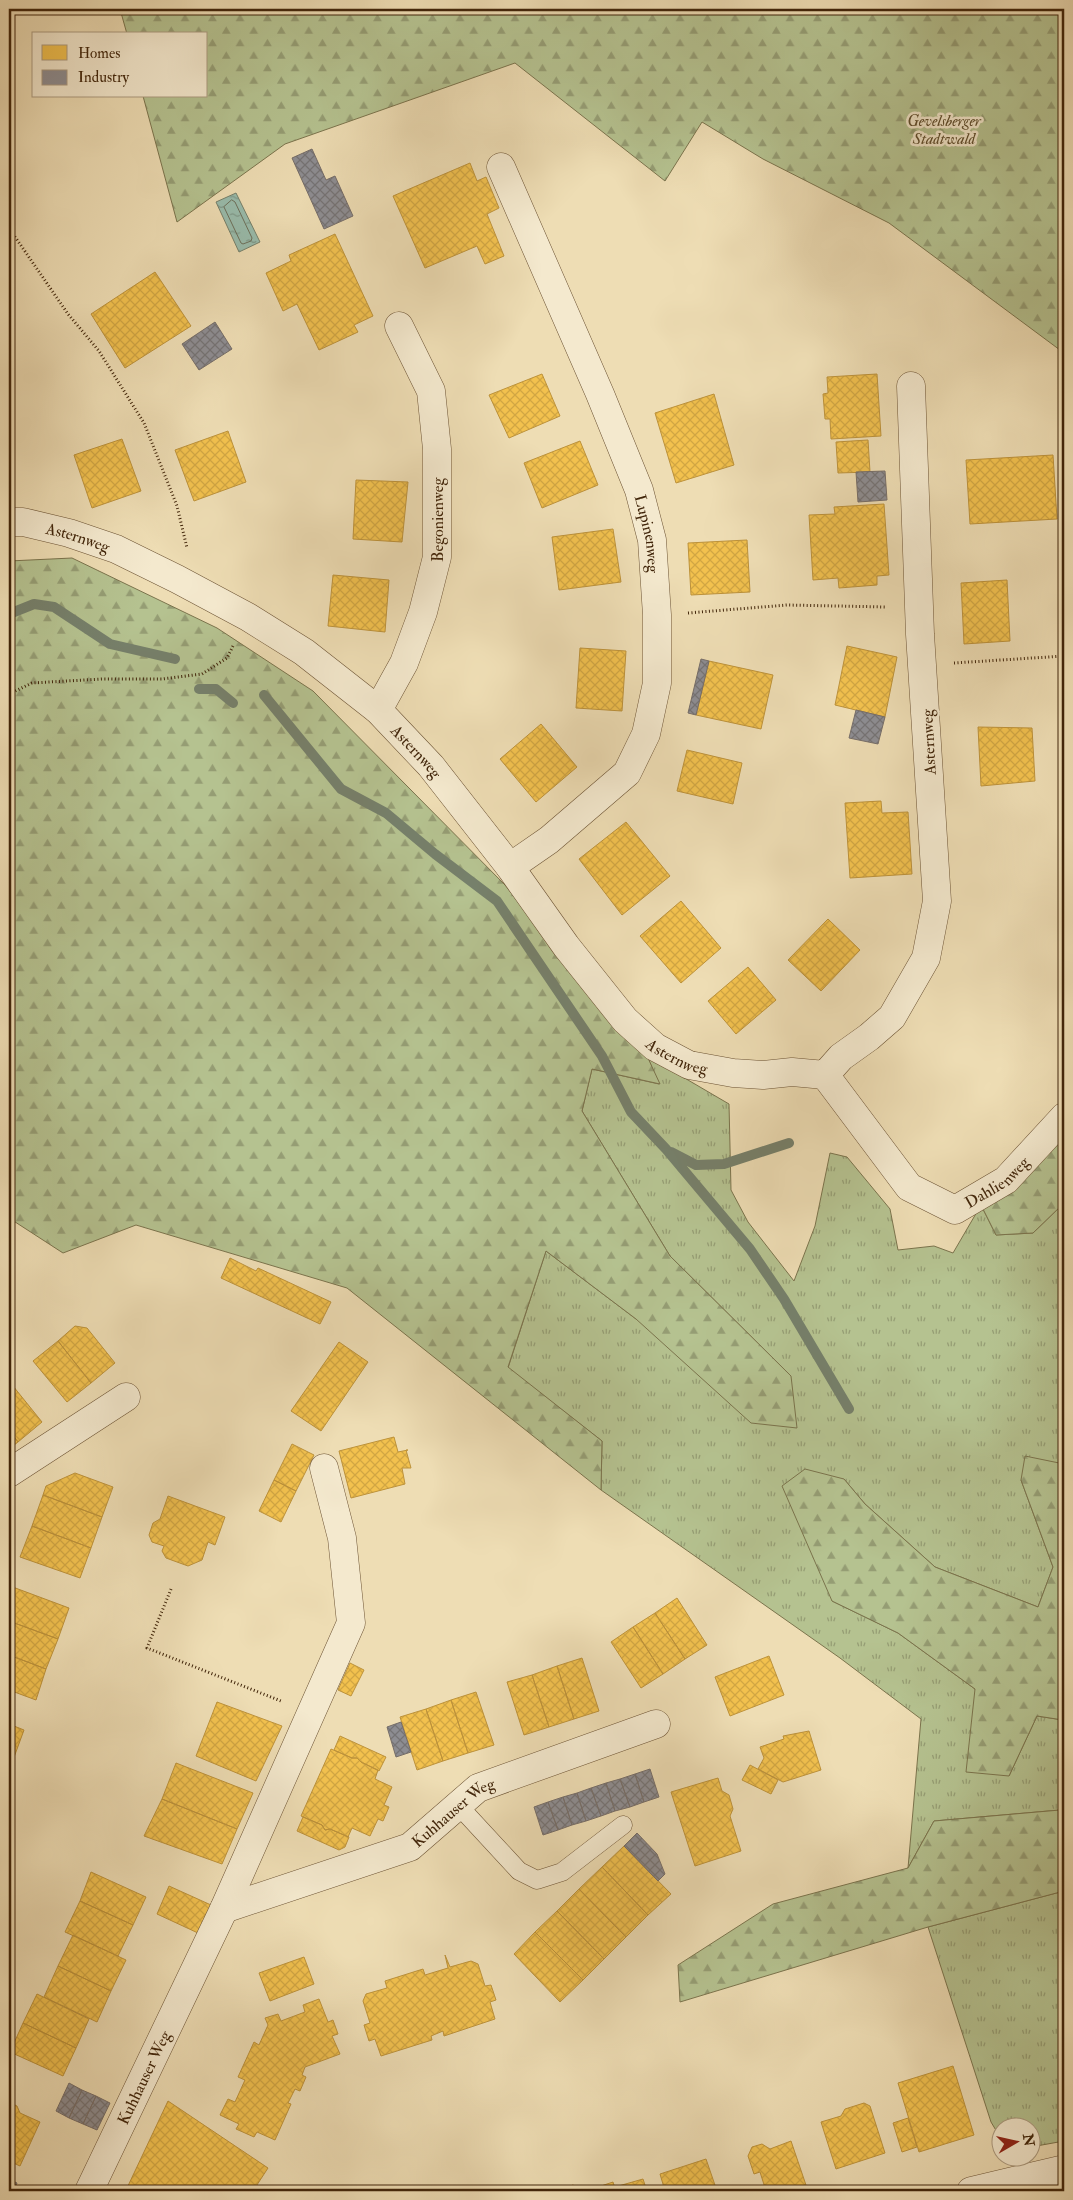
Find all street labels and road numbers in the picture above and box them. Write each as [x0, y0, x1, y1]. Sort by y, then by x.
street label: Begonienweg [428, 477, 448, 562]
street label: Lupinenweg [630, 493, 663, 575]
street label: Asternweg [43, 519, 113, 558]
street label: Asternweg [917, 707, 941, 776]
street label: Asternweg [386, 720, 446, 783]
street label: Asternweg [640, 1034, 710, 1079]
street label: Dahlienweg [962, 1152, 1035, 1213]
street label: Kuhhauser Weg [408, 1773, 499, 1852]
street label: Kuhhauser Weg [113, 2027, 176, 2128]

